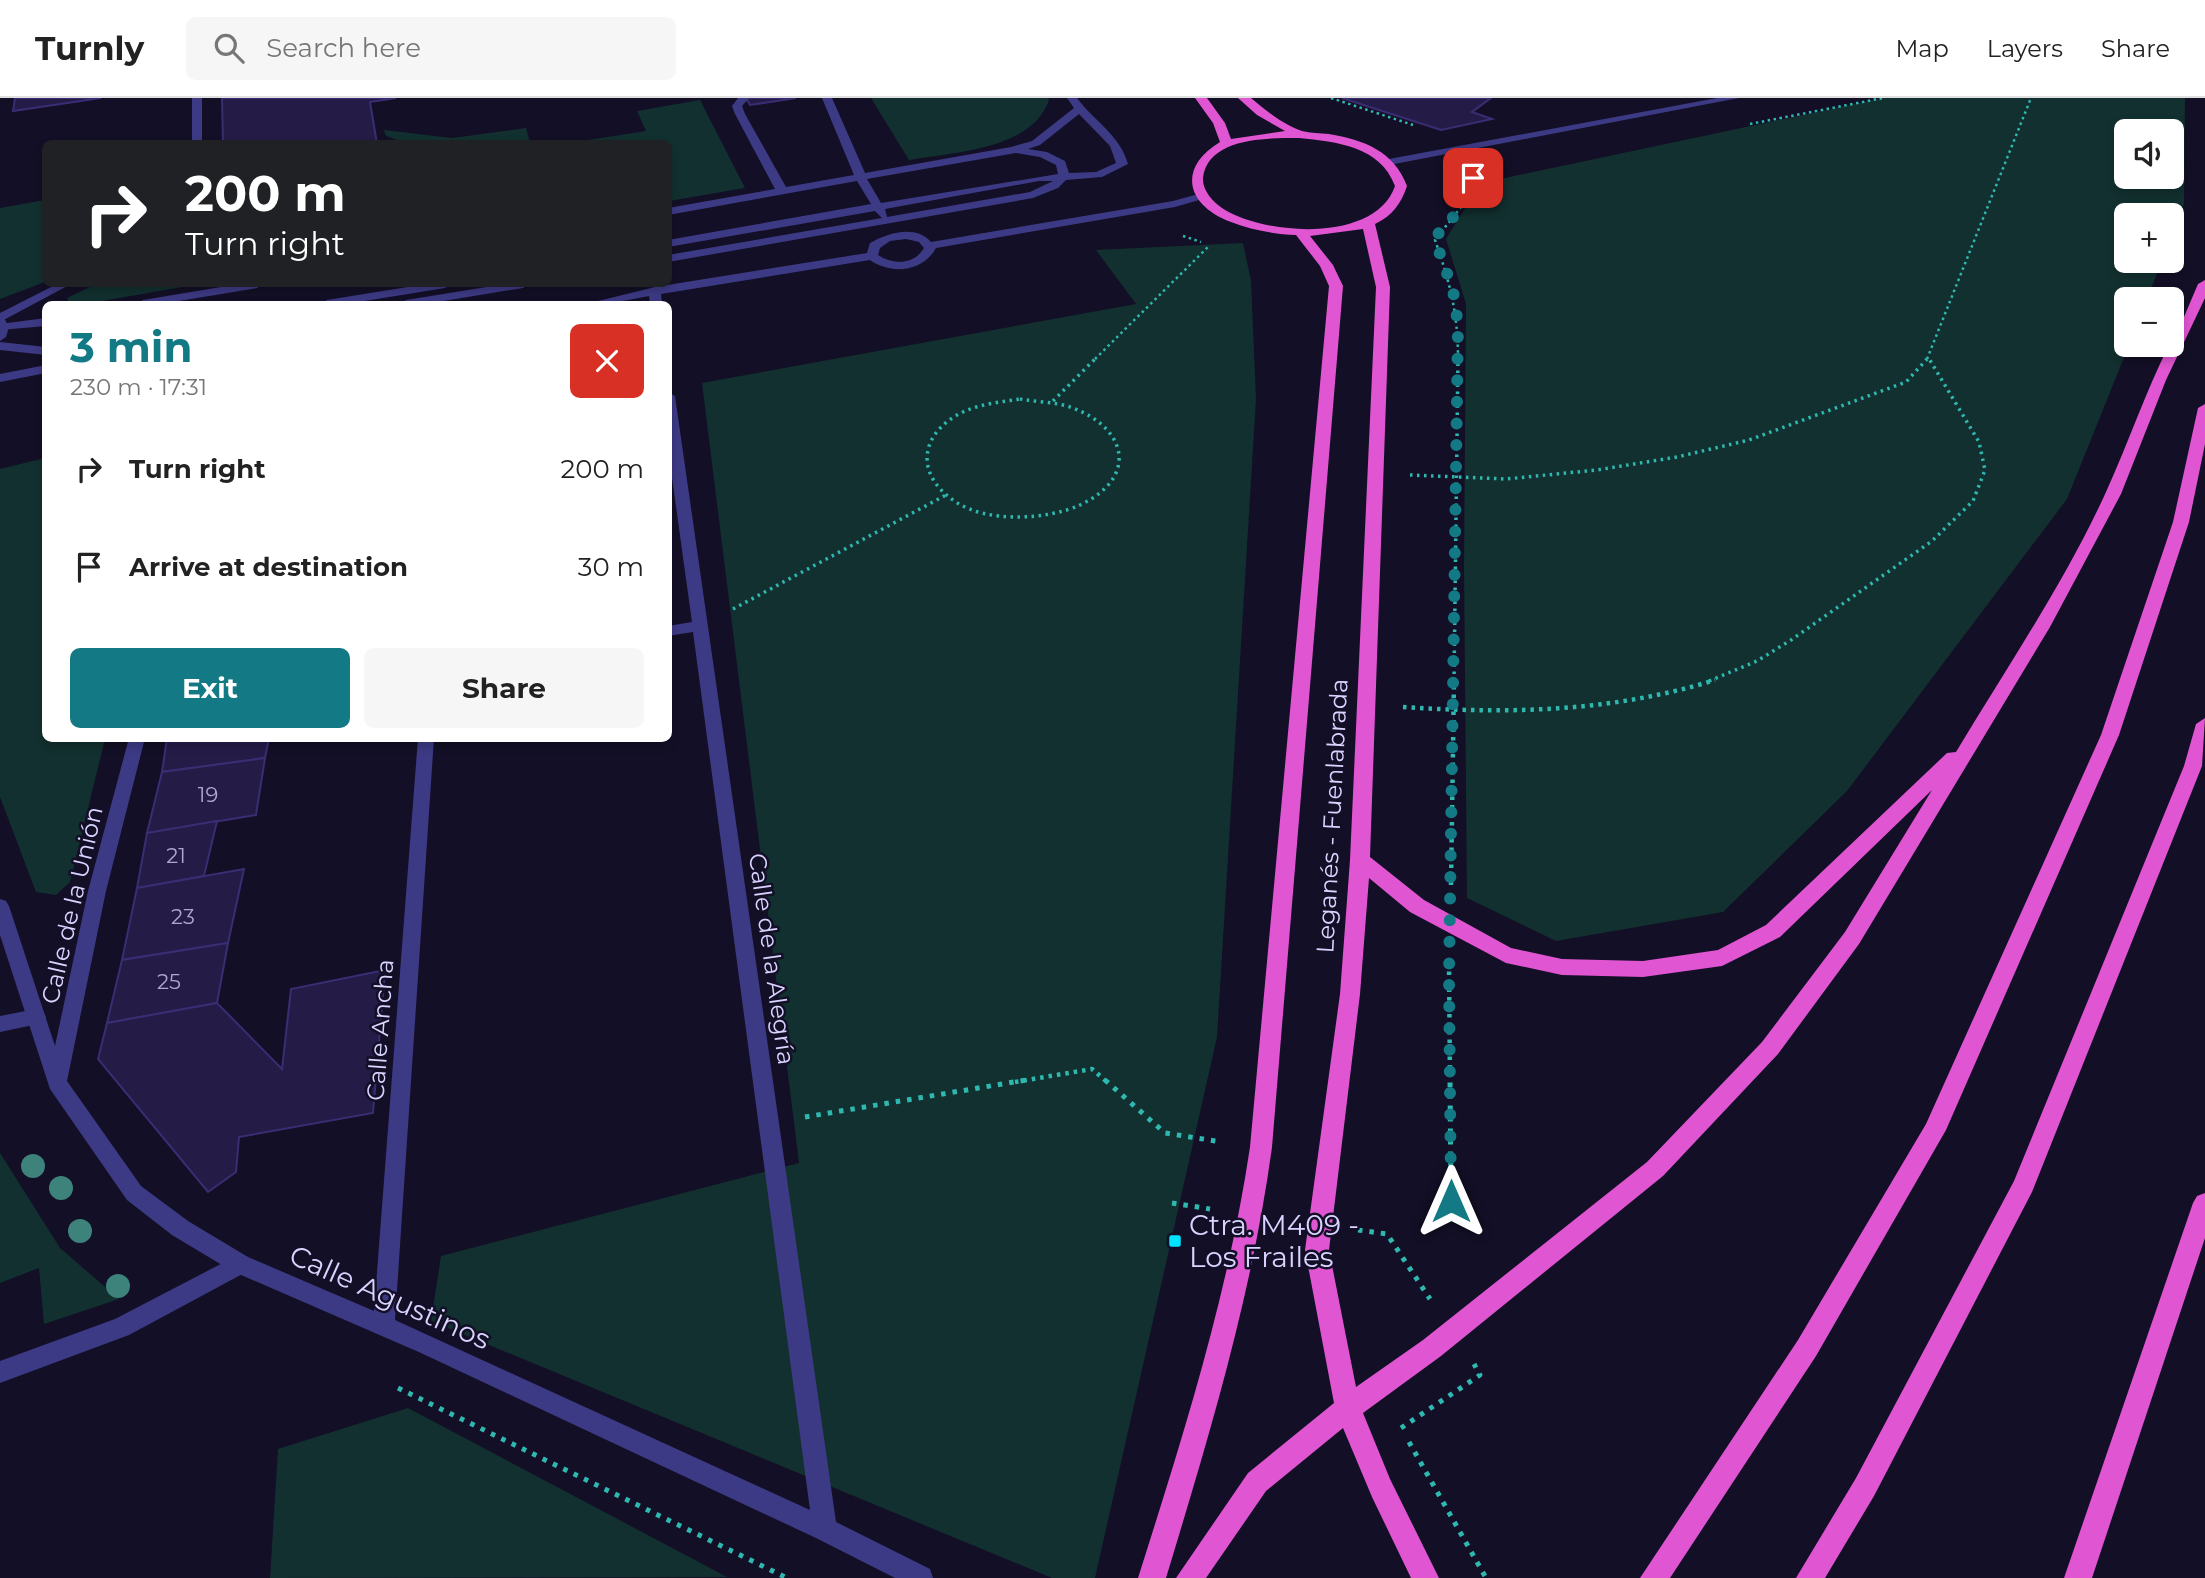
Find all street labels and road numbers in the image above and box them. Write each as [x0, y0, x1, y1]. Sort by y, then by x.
street label: Leganés - Fuenlabrada [1310, 678, 1354, 954]
street label: Calle de la Unión [35, 804, 109, 1006]
street label: Calle de la Alegría [743, 851, 801, 1067]
street label: Calle Ancha [361, 958, 399, 1102]
street label: Calle Agustinos [284, 1238, 496, 1356]

